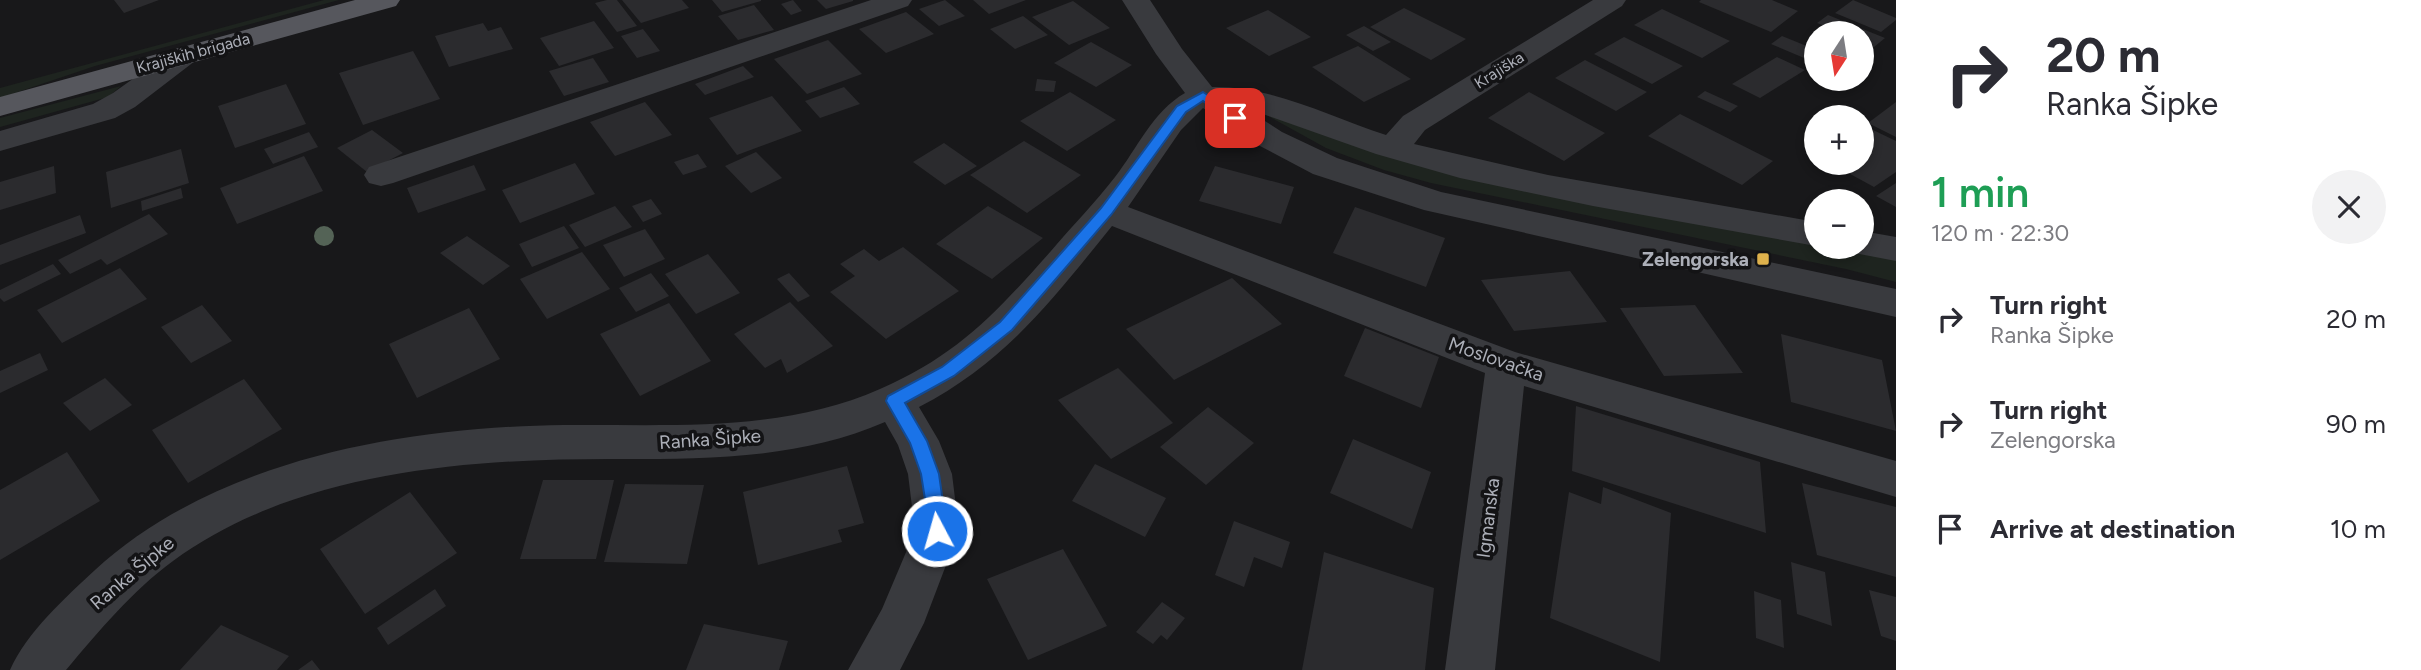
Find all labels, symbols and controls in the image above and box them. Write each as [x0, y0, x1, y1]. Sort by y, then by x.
north arrow [1804, 21, 1874, 91]
map controls [1804, 21, 1874, 259]
text: 20 m [2046, 25, 2161, 84]
icon: right [1931, 28, 2022, 119]
street label: Krajiških brigada [134, 29, 252, 77]
street label: Krajiška [1471, 47, 1527, 93]
text: Ranka Šipke [2046, 85, 2218, 123]
pin [1205, 88, 1265, 148]
icon: arrive [1216, 99, 1254, 137]
button: + [1804, 105, 1874, 175]
text: 1 min [1931, 167, 2029, 218]
button: close [2312, 170, 2386, 244]
button: − [1804, 189, 1874, 259]
text: 120 m · 22:30 [1931, 219, 2069, 247]
place label: Zelengorska [1642, 248, 1749, 271]
marker: Zelengorska [1755, 251, 1771, 267]
text: Turn right [1990, 289, 2107, 321]
icon: right [1931, 300, 1969, 338]
text: 20 m [2326, 303, 2386, 335]
text: Ranka Šipke [1990, 321, 2114, 349]
street label: Moslovačka [1445, 332, 1547, 386]
text: Turn right [1990, 394, 2107, 426]
icon: right [1931, 405, 1969, 443]
text: 90 m [2326, 408, 2386, 440]
street label: Ranka Šipke [658, 424, 762, 454]
text: Zelengorska [1990, 426, 2116, 454]
street label: Igmanska [1472, 477, 1504, 559]
position arrow [900, 494, 974, 568]
icon: arrive [1931, 510, 1969, 548]
text: Arrive at destination [1990, 513, 2235, 545]
text: 10 m [2330, 513, 2386, 545]
street label: Ranka Šipke [85, 531, 179, 615]

